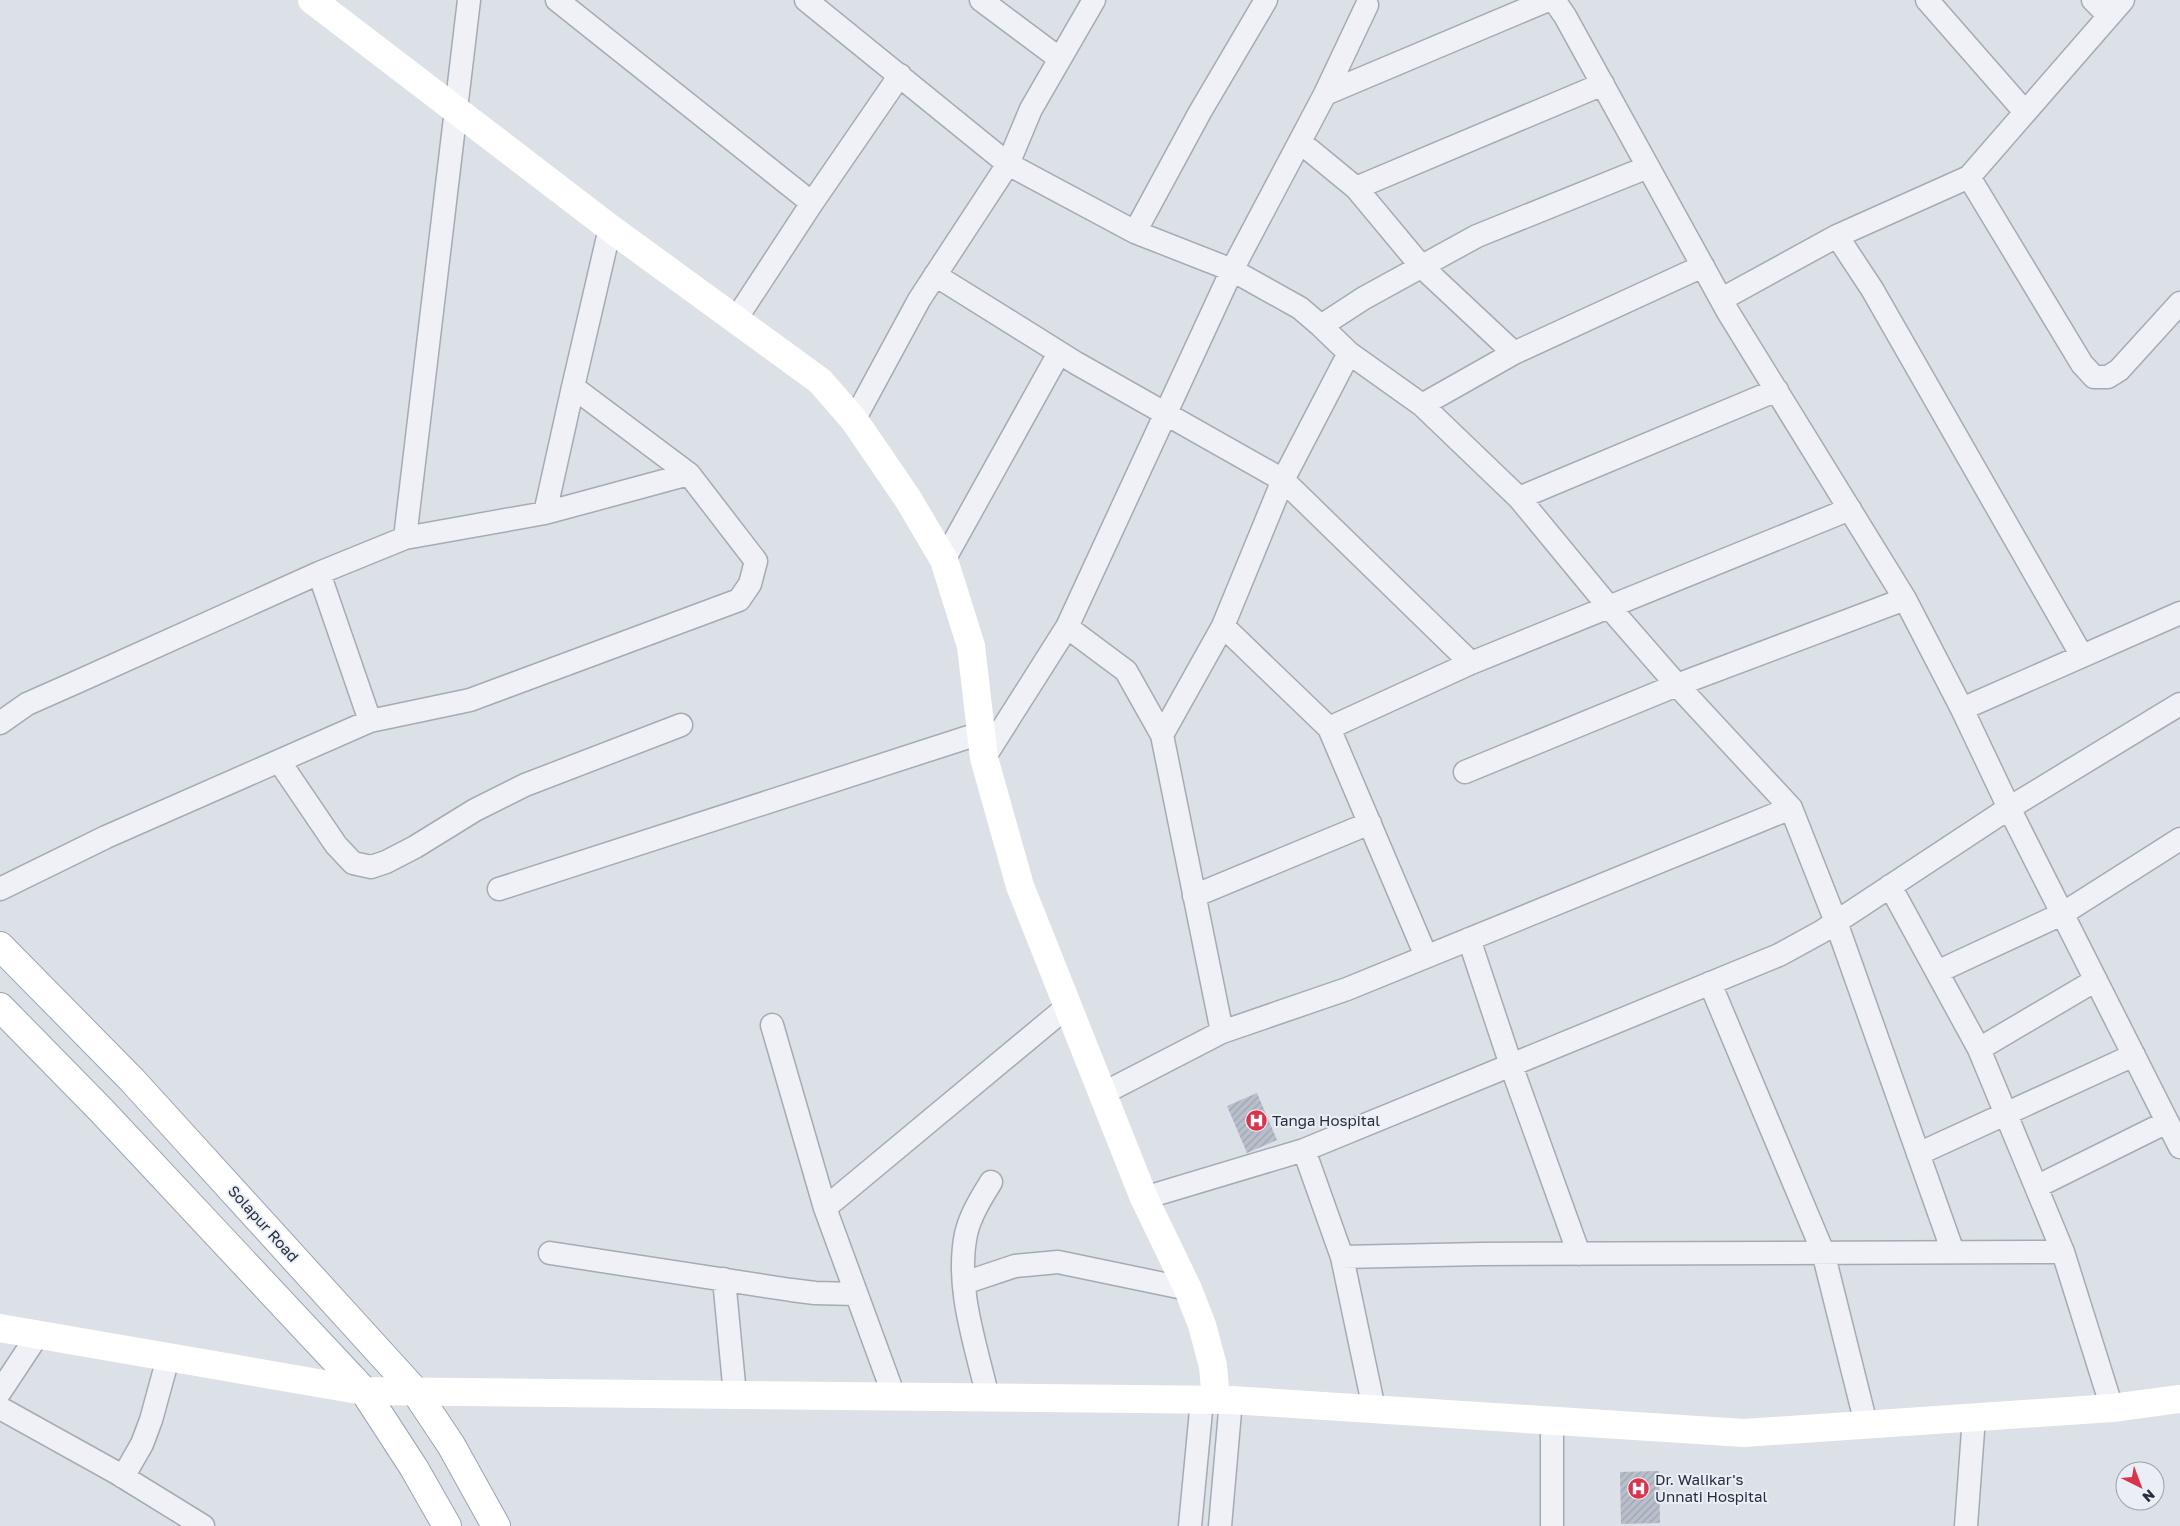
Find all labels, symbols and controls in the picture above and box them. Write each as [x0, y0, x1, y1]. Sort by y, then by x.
hospital icon: Tanga Hospital [1244, 1109, 1268, 1133]
place label: Tanga Hospital [1272, 1111, 1380, 1129]
street label: Solapur Road [225, 1181, 303, 1265]
north arrow [2115, 1461, 2165, 1511]
place label: Dr. Walikar's Unnati Hospital [1655, 1470, 1768, 1505]
hospital icon: Dr. Walikar's Unnati Hospital [1627, 1477, 1651, 1501]
text: N [2139, 1486, 2159, 1506]

